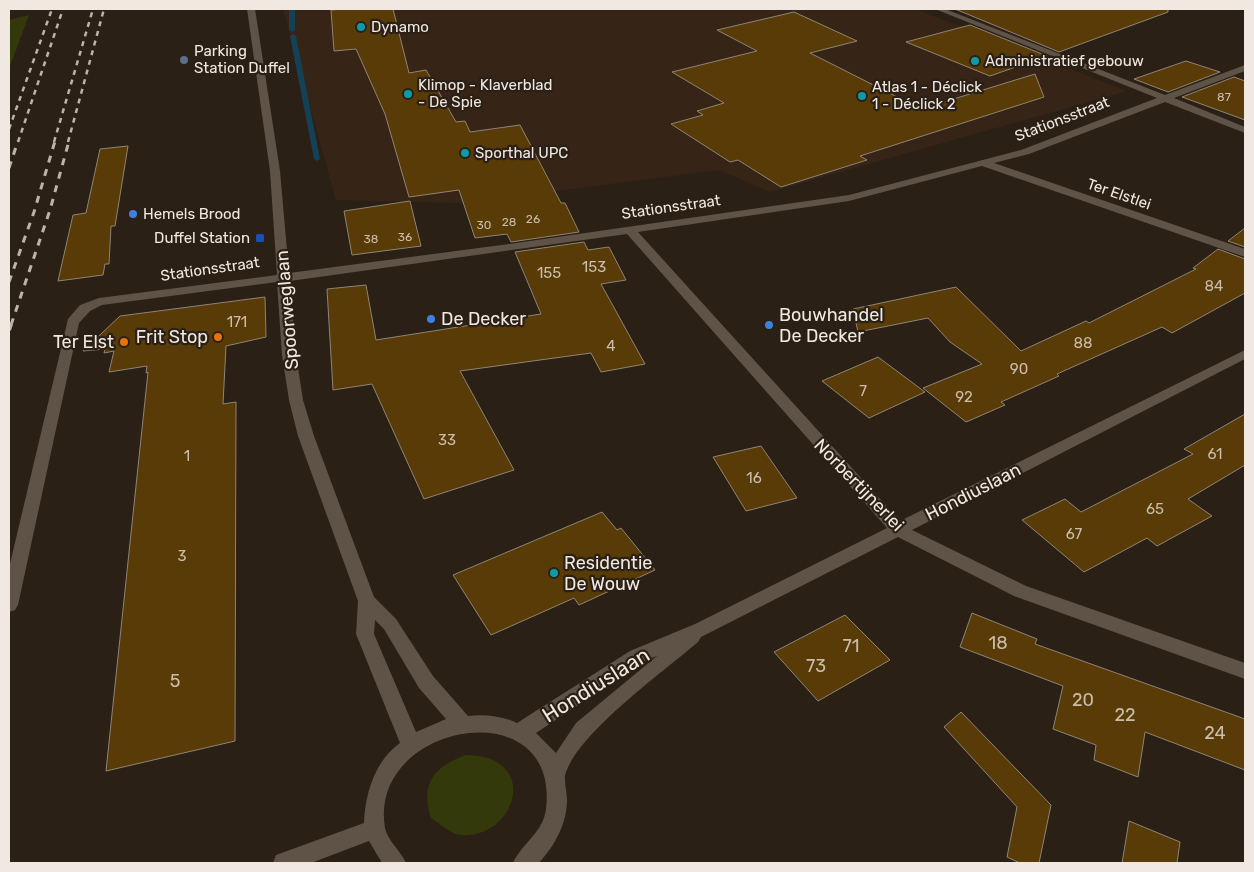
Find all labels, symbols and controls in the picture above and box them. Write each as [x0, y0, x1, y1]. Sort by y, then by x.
place label: Dynamo [371, 18, 429, 36]
marker: Dynamo [355, 21, 367, 33]
place label: Parking Station Duffel [194, 42, 290, 77]
place label: Administratief gebouw [985, 52, 1144, 70]
marker: Parking Station Duffel [178, 54, 190, 66]
marker: Administratief gebouw [969, 55, 981, 67]
place label: Klimop - Klaverblad - De Spie [418, 76, 552, 111]
place label: Atlas 1 - Déclick 1 - Déclick 2 [872, 78, 982, 113]
marker: Klimop - Klaverblad - De Spie [402, 88, 414, 100]
marker: Atlas 1 - Déclick 1 - Déclick 2 [856, 90, 868, 102]
house number: 87 [1217, 90, 1231, 104]
street label: Stationsstraat [1012, 93, 1112, 145]
place label: Sporthal UPC [475, 144, 568, 162]
marker: Sporthal UPC [459, 147, 471, 159]
street label: Ter Elstlei [1085, 175, 1153, 213]
street label: Stationsstraat [620, 191, 722, 223]
place label: Hemels Brood [143, 205, 241, 223]
marker: Hemels Brood [127, 208, 139, 220]
house number: 26 [526, 212, 540, 226]
house number: 28 [502, 215, 516, 229]
house number: 30 [477, 218, 491, 232]
place label: Duffel Station [154, 229, 250, 247]
house number: 36 [398, 230, 412, 244]
marker: Duffel Station [254, 232, 266, 244]
house number: 38 [364, 232, 378, 246]
street label: Spoorweglaan [271, 249, 303, 371]
street label: Stationsstraat [159, 253, 261, 285]
house number: 153 [582, 258, 606, 276]
house number: 155 [537, 264, 561, 282]
house number: 84 [1205, 277, 1223, 295]
place label: Bouwhandel De Decker [779, 304, 884, 347]
place label: De Decker [441, 308, 526, 330]
house number: 171 [227, 313, 247, 331]
marker: De Decker [425, 313, 437, 325]
marker: Bouwhandel De Decker [763, 319, 775, 331]
place label: Frit Stop [136, 326, 208, 348]
place label: Ter Elst [53, 331, 114, 353]
marker: Frit Stop [212, 331, 224, 343]
house number: 88 [1073, 334, 1093, 352]
marker: Ter Elst [118, 336, 130, 348]
house number: 4 [606, 337, 616, 355]
house number: 90 [1010, 360, 1028, 378]
house number: 7 [859, 382, 867, 400]
house number: 92 [955, 388, 973, 406]
house number: 33 [438, 431, 456, 449]
street label: Norbertijnerlei [809, 434, 909, 536]
house number: 61 [1207, 445, 1223, 463]
house number: 1 [184, 447, 190, 465]
street label: Hondiuslaan [922, 459, 1024, 525]
house number: 16 [746, 469, 762, 487]
house number: 65 [1146, 500, 1164, 518]
house number: 67 [1066, 525, 1082, 543]
house number: 3 [177, 547, 187, 565]
place label: Residentie De Wouw [564, 552, 652, 595]
marker: Residentie De Wouw [548, 567, 560, 579]
house number: 18 [988, 632, 1008, 654]
house number: 71 [843, 635, 859, 657]
street label: Hondiuslaan [537, 642, 654, 727]
house number: 73 [806, 655, 826, 677]
house number: 5 [170, 670, 180, 692]
house number: 20 [1072, 689, 1094, 711]
house number: 22 [1114, 704, 1136, 726]
house number: 24 [1204, 722, 1226, 744]

